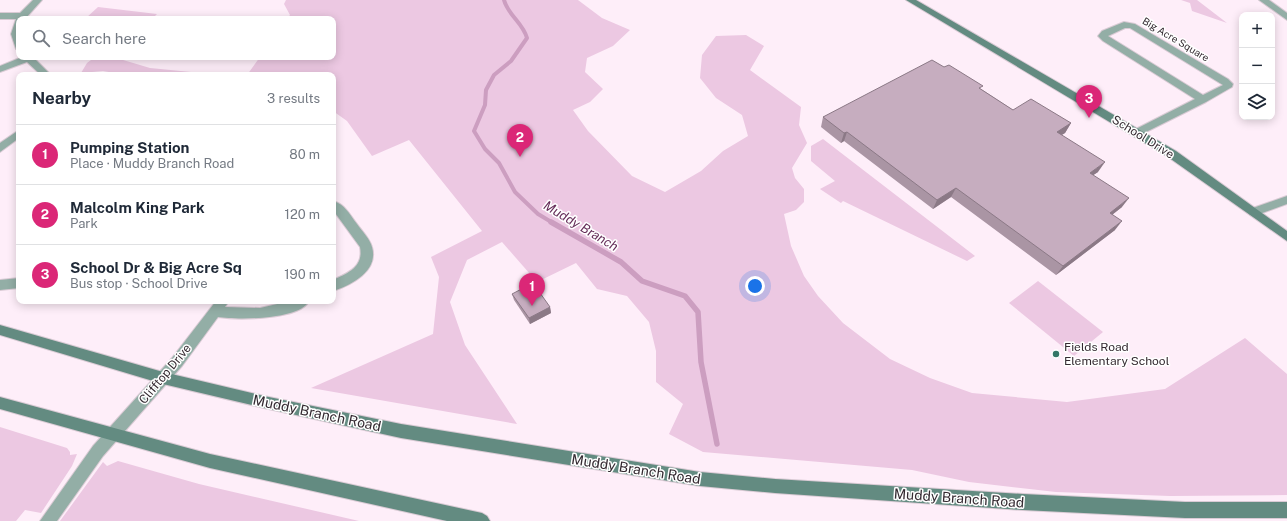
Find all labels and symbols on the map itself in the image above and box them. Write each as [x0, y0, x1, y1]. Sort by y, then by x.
street label: Big Acre Square [1141, 14, 1212, 64]
pin: 3 [1076, 85, 1102, 118]
street label: School Drive [1110, 112, 1177, 162]
pin: 2 [507, 124, 533, 157]
water label: Muddy Branch [541, 198, 621, 254]
pin: 1 [519, 273, 545, 306]
your location [745, 276, 765, 296]
place label: Fields Road Elementary School [1064, 340, 1170, 368]
street label: Clifftop Drive [136, 341, 194, 407]
marker: Fields Road Elementary School [1051, 349, 1061, 359]
street label: Muddy Branch Road [251, 392, 383, 434]
street label: Muddy Branch Road [570, 451, 702, 487]
street label: Muddy Branch Road [893, 485, 1025, 511]

